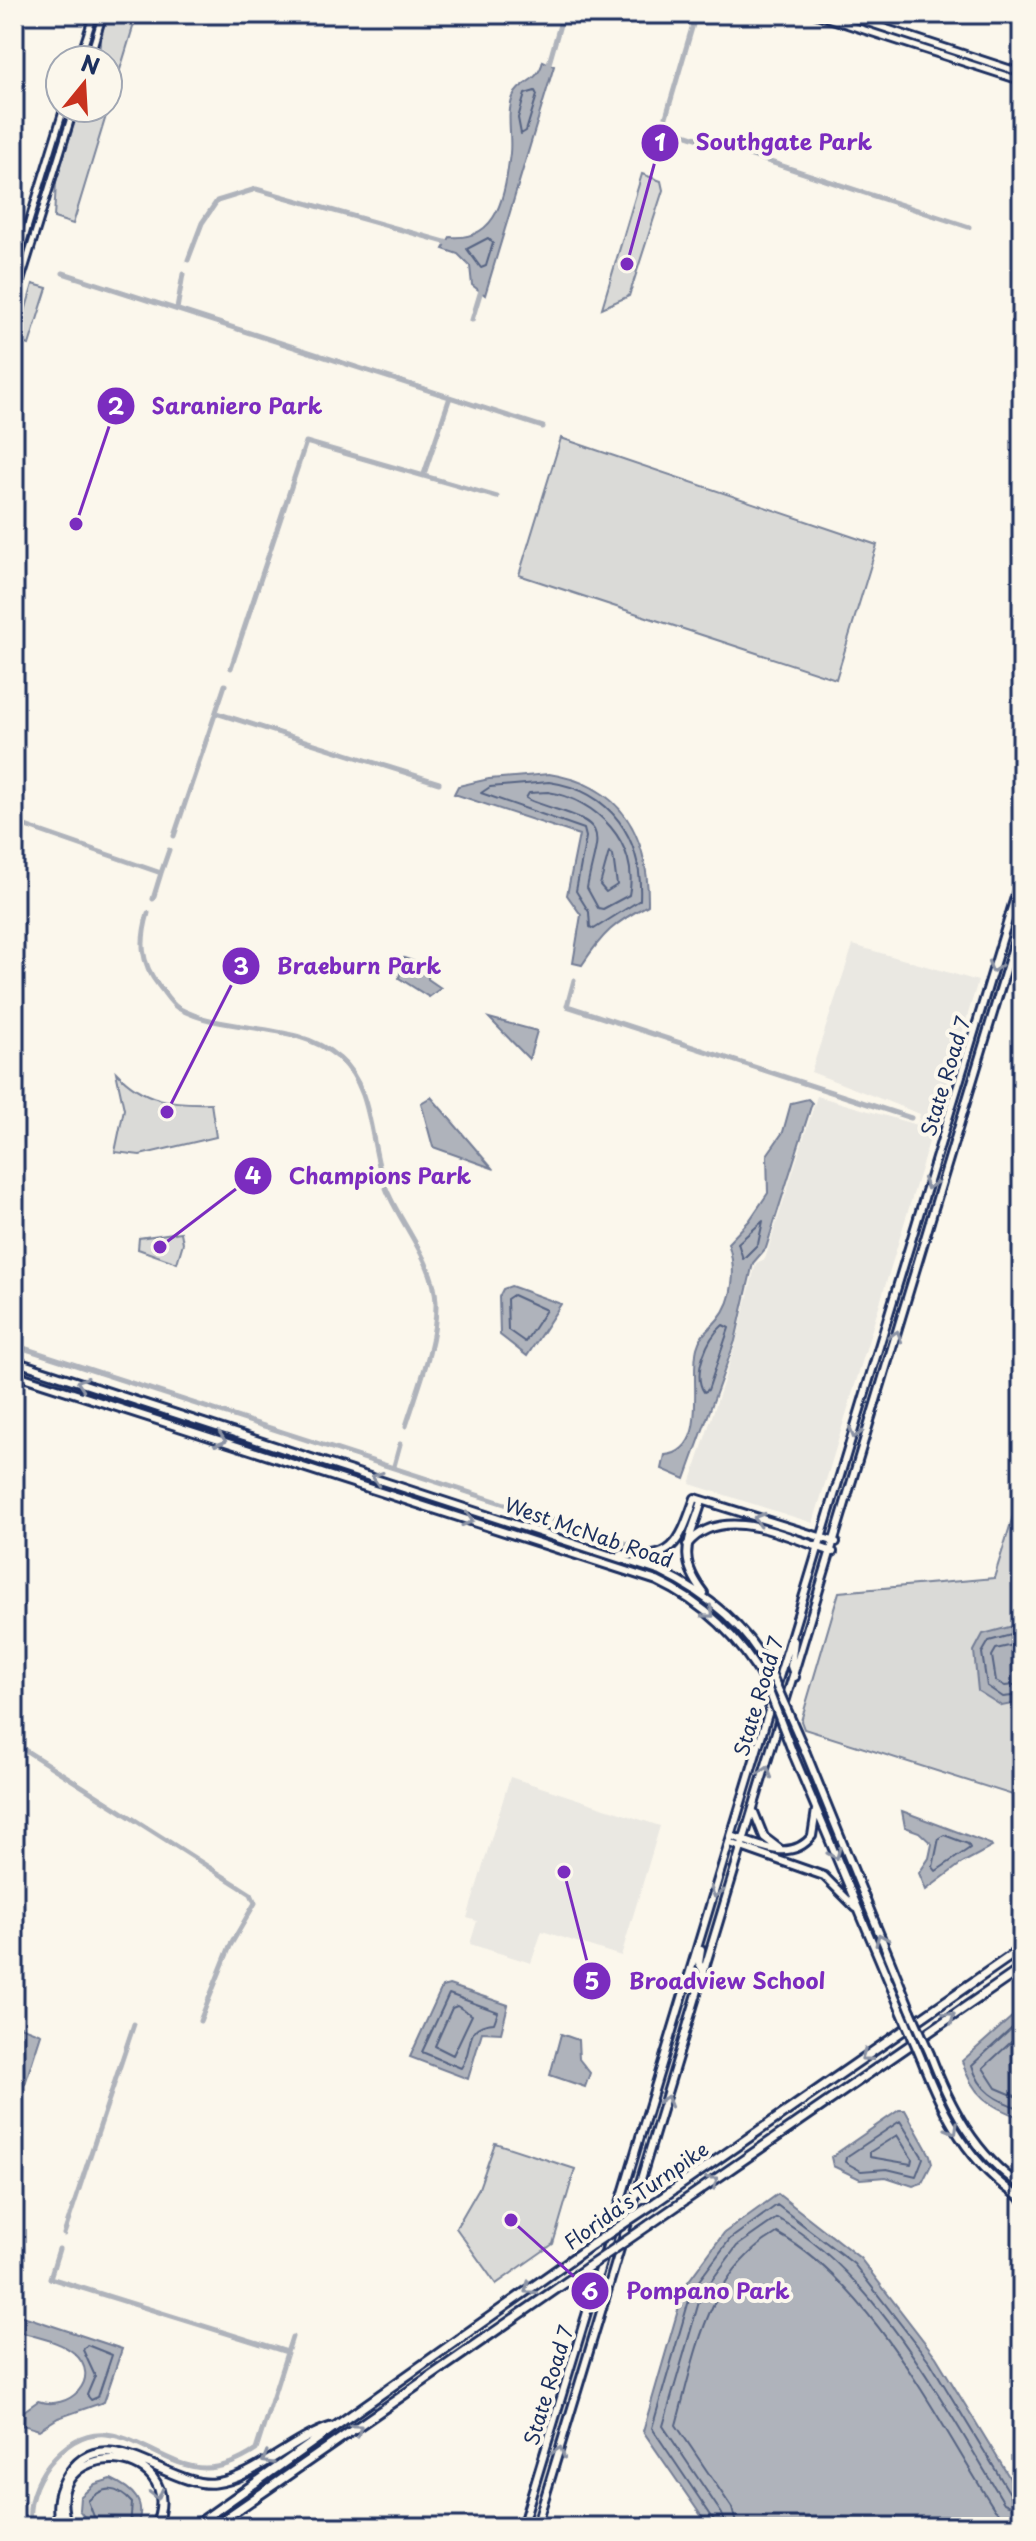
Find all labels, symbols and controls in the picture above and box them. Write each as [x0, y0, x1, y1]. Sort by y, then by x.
north arrow [44, 44, 124, 124]
text: N [77, 45, 104, 82]
callout: Southgate Park [640, 120, 888, 166]
text: 1 [654, 123, 666, 159]
text: Southgate Park [696, 124, 872, 157]
callout: Saraniero Park [96, 383, 338, 429]
text: 2 [108, 387, 125, 423]
text: Saraniero Park [152, 388, 323, 421]
callout: Braeburn Park [221, 943, 458, 989]
text: 3 [233, 947, 249, 983]
text: Braeburn Park [277, 948, 441, 981]
one-way arrow [987, 959, 1003, 973]
street label: State Road 7 [913, 1012, 977, 1140]
callout: Champions Park [233, 1153, 488, 1199]
text: 4 [245, 1156, 261, 1192]
text: Champions Park [289, 1158, 472, 1191]
one-way arrow [922, 1177, 938, 1191]
one-way arrow [887, 1329, 903, 1343]
one-way arrow [76, 1376, 90, 1392]
one-way arrow [848, 1426, 864, 1440]
one-way arrow [213, 1430, 227, 1446]
one-way arrow [371, 1471, 384, 1487]
street label: West McNab Road [501, 1489, 677, 1575]
one-way arrow [461, 1510, 475, 1526]
one-way arrow [752, 1512, 766, 1528]
one-way arrow [700, 1603, 714, 1618]
street label: State Road 7 [726, 1632, 790, 1760]
one-way arrow [757, 1766, 773, 1780]
one-way arrow [825, 1846, 842, 1860]
one-way arrow [709, 1884, 725, 1898]
one-way arrow [875, 1933, 891, 1947]
callout: Broadview School [572, 1958, 841, 2004]
text: 5 [584, 1962, 600, 1998]
text: Broadview School [629, 1963, 825, 1996]
one-way arrow [942, 2012, 956, 2027]
one-way arrow [860, 2046, 874, 2061]
one-way arrow [657, 2095, 673, 2109]
one-way arrow [943, 2120, 959, 2135]
street label: Florida's Turnpike [558, 2134, 714, 2256]
one-way arrow [705, 2176, 719, 2191]
callout: Pompano Park [570, 2268, 805, 2314]
text: 6 [582, 2272, 599, 2308]
text: Pompano Park [626, 2273, 790, 2306]
one-way arrow [523, 2280, 538, 2294]
street label: State Road 7 [516, 2321, 580, 2449]
one-way arrow [348, 2424, 362, 2439]
one-way arrow [550, 2446, 566, 2460]
one-way arrow [261, 2449, 276, 2465]
one-way arrow [147, 2487, 164, 2500]

